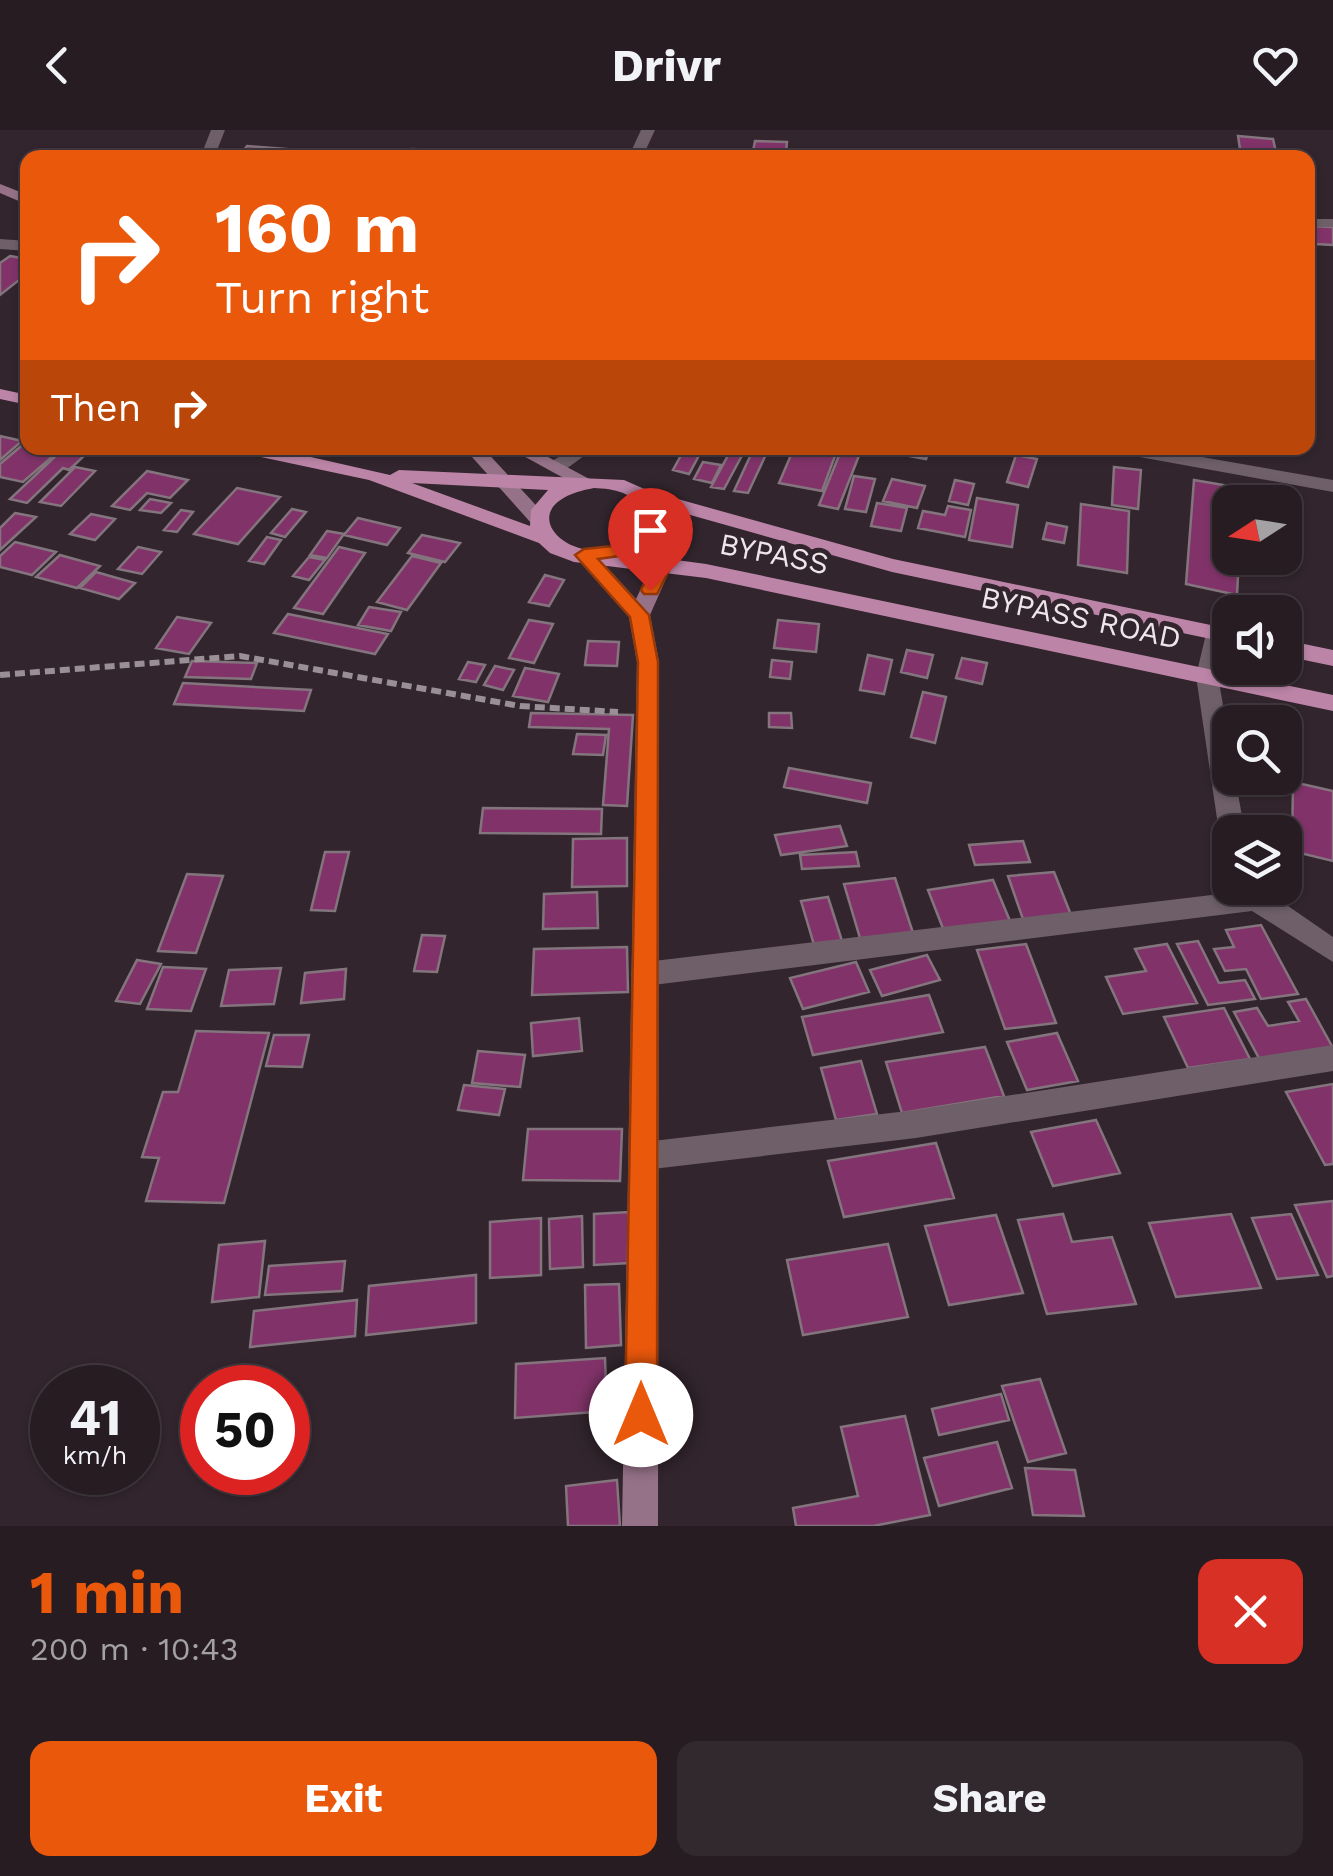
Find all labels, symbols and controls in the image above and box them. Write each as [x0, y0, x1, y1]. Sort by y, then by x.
icon: back [30, 38, 85, 93]
icon: heart [1248, 38, 1303, 93]
text: Drivr [612, 39, 721, 92]
text: 160 m [215, 187, 419, 269]
icon: right [50, 190, 180, 320]
text: Turn right [215, 271, 429, 324]
icon: right [161, 380, 216, 435]
text: Then [50, 386, 141, 430]
north arrow [1212, 485, 1302, 575]
map controls [1212, 485, 1302, 905]
pin [608, 488, 693, 591]
icon: arrive [623, 503, 678, 558]
street label: BYPASS [717, 526, 832, 581]
street label: BYPASS ROAD [978, 579, 1184, 656]
button: sound [1212, 595, 1302, 685]
button: search [1212, 705, 1302, 795]
button: layers [1212, 815, 1302, 905]
position arrow [589, 1363, 693, 1467]
speed limit sign: 50 [180, 1365, 310, 1495]
text: 41 [69, 1388, 121, 1447]
text: km/h [63, 1441, 127, 1470]
text: 1 min [30, 1557, 184, 1628]
button: close [1198, 1559, 1303, 1664]
text: 200 m · 10:43 [30, 1630, 238, 1668]
button: Exit [30, 1741, 657, 1856]
button: Share [677, 1741, 1303, 1856]

